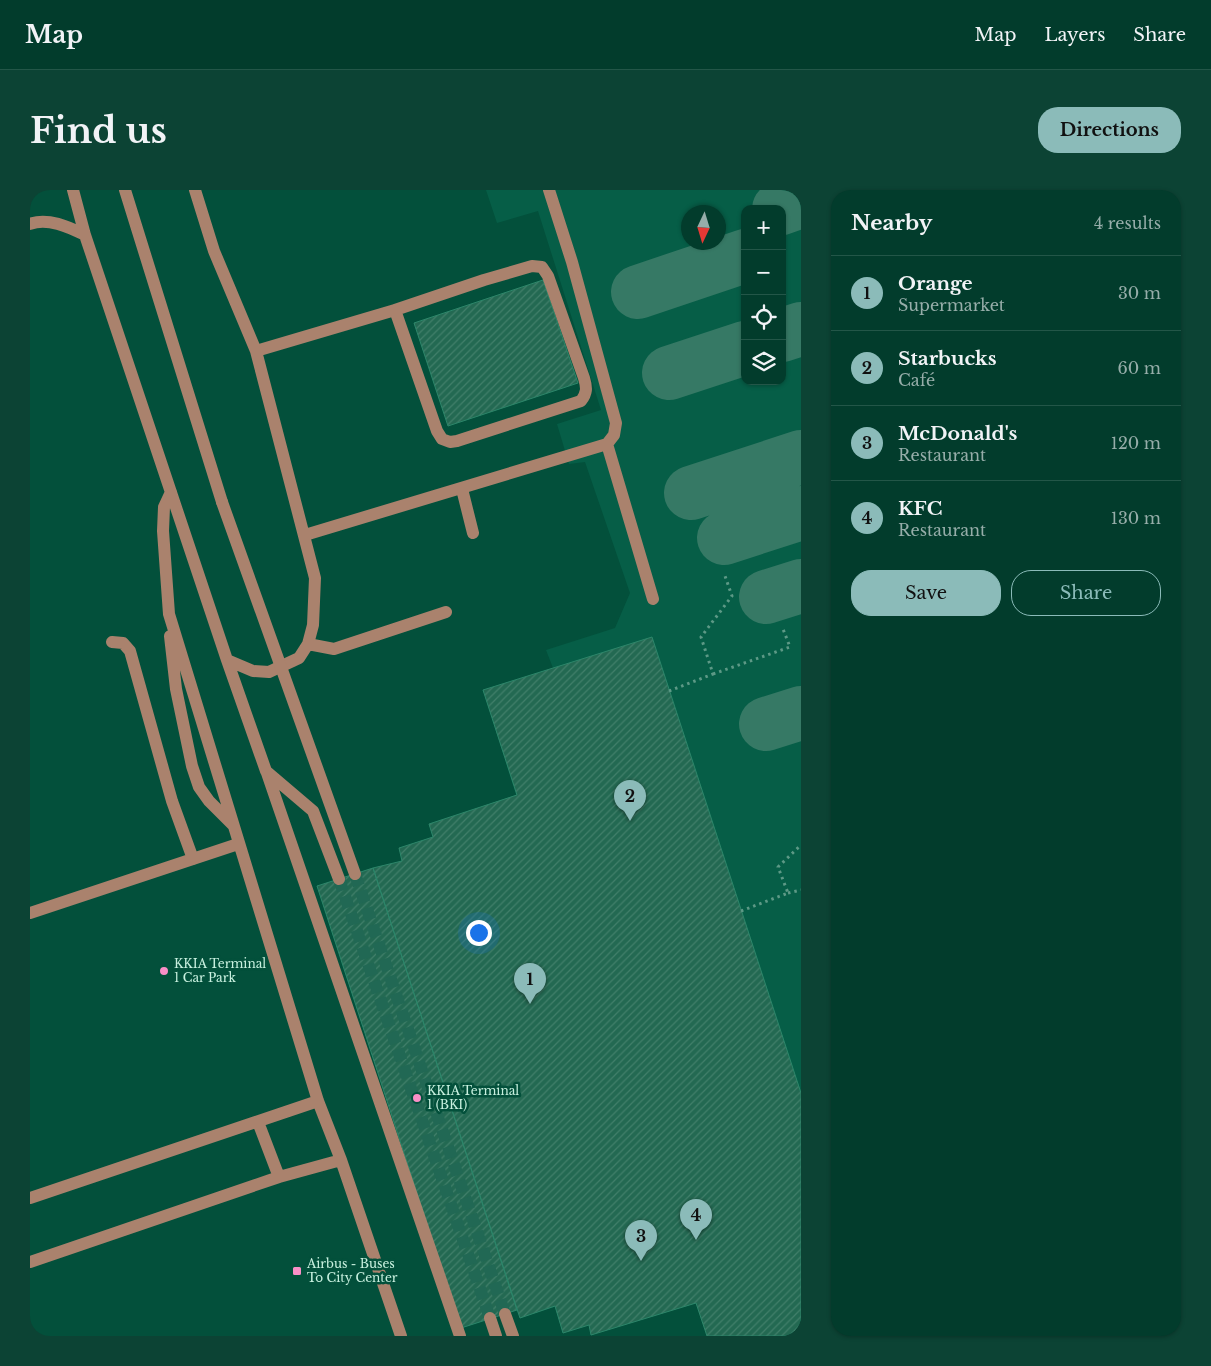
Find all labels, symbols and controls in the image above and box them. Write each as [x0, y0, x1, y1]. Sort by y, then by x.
text: Map [25, 20, 83, 49]
text: Map [975, 24, 1016, 46]
text: Layers [1044, 24, 1105, 46]
text: Share [1133, 24, 1186, 46]
button: Directions [1038, 107, 1181, 153]
text: Find us [30, 109, 167, 152]
north arrow [681, 205, 726, 250]
map controls [741, 205, 786, 385]
button: + [741, 205, 786, 250]
text: Nearby [851, 210, 932, 236]
text: 4 results [1094, 213, 1161, 233]
button: − [741, 250, 786, 295]
text: Orange [898, 272, 973, 295]
text: 1 [864, 283, 870, 303]
text: 30 m [1118, 283, 1161, 303]
button: locate [741, 295, 786, 340]
text: Supermarket [898, 295, 1005, 315]
button: layers [741, 340, 786, 385]
text: Starbucks [898, 347, 997, 370]
text: 2 [862, 358, 872, 378]
text: 60 m [1118, 358, 1161, 378]
text: Café [898, 370, 935, 390]
text: McDonald's [898, 422, 1017, 445]
text: 3 [862, 433, 872, 453]
text: 120 m [1111, 433, 1161, 453]
text: Restaurant [898, 445, 986, 465]
text: KFC [898, 497, 942, 520]
text: 4 [862, 508, 872, 528]
text: 130 m [1111, 508, 1161, 528]
text: Restaurant [898, 520, 986, 540]
button: Save [851, 570, 1001, 616]
button: Share [1011, 570, 1161, 616]
pin: 2 [614, 780, 646, 821]
your location [466, 920, 492, 946]
place label: KKIA Terminal 1 Car Park [174, 956, 266, 985]
pin: 1 [514, 963, 546, 1004]
marker: KKIA Terminal 1 Car Park [158, 965, 170, 977]
place label: KKIA Terminal 1 (BKI) [427, 1083, 519, 1112]
marker: KKIA Terminal 1 (BKI) [411, 1092, 423, 1104]
pin: 4 [680, 1199, 712, 1240]
pin: 3 [625, 1220, 657, 1261]
place label: Airbus - Buses To City Center [306, 1256, 398, 1285]
marker: Airbus - Buses To City Center [291, 1265, 303, 1277]

